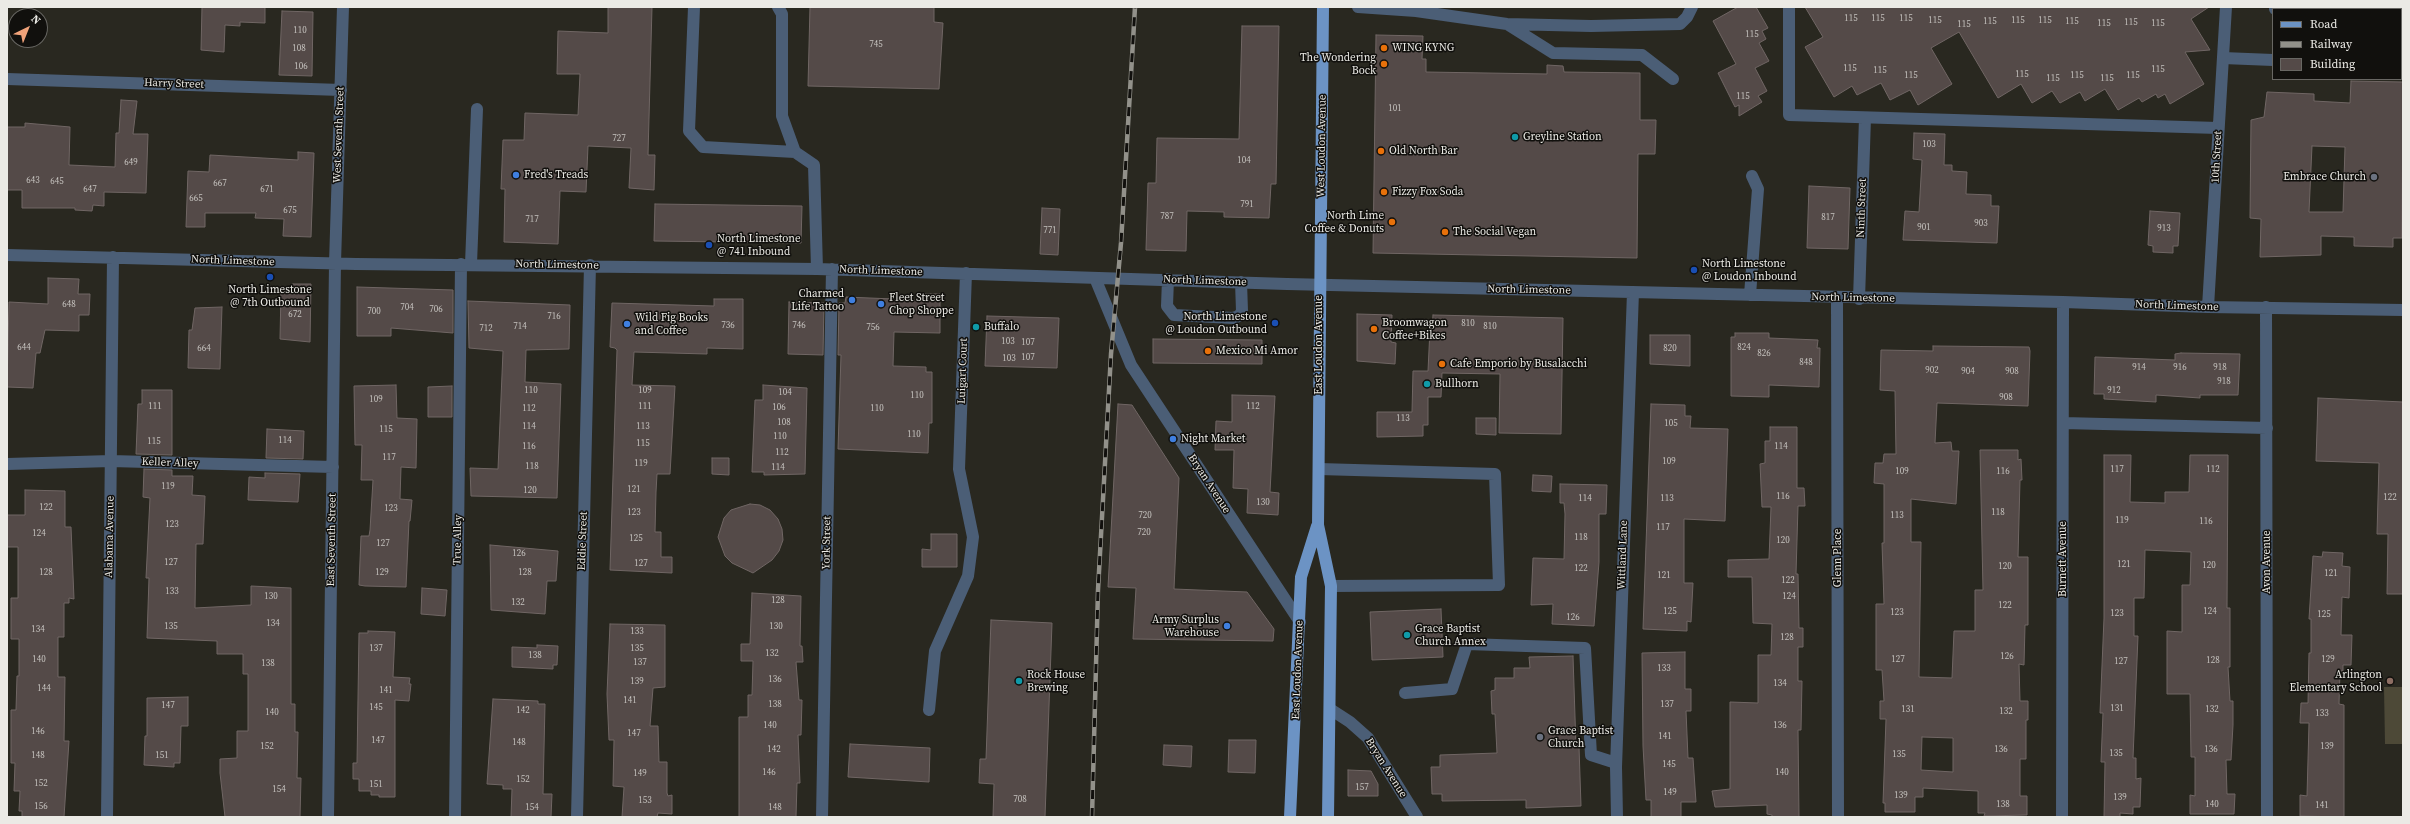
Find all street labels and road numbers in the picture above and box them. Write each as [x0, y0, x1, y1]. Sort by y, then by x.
street label: Harry Street [144, 76, 204, 92]
street label: West Seventh Street [331, 87, 347, 183]
street label: West Loudon Avenue [1315, 95, 1329, 197]
street label: 10th Street [2209, 131, 2225, 183]
street label: Ninth Street [1854, 178, 1870, 238]
street label: North Limestone [191, 253, 275, 269]
street label: North Limestone [515, 258, 599, 272]
street label: North Limestone [839, 263, 923, 279]
street label: North Limestone [1163, 273, 1247, 289]
street label: North Limestone [1487, 283, 1571, 297]
street label: North Limestone [1811, 291, 1895, 305]
street label: East Loudon Avenue [1312, 295, 1326, 395]
street label: North Limestone [2135, 298, 2219, 314]
street label: Luigart Court [955, 338, 971, 404]
street label: Bryan Avenue [1185, 452, 1233, 516]
street label: Keller Alley [141, 455, 199, 471]
street label: East Seventh Street [325, 493, 339, 587]
street label: Alabama Avenue [103, 496, 117, 578]
street label: Eddie Street [575, 511, 591, 571]
street label: True Alley [451, 515, 465, 565]
street label: York Street [820, 516, 834, 570]
street label: Wittland Lane [1615, 520, 1631, 590]
street label: Burnett Avenue [2056, 521, 2070, 597]
street label: Glenn Place [1831, 529, 1845, 587]
street label: Avon Avenue [2260, 530, 2274, 594]
street label: East Loudon Avenue [1290, 620, 1306, 720]
street label: Bryan Avenue [1362, 736, 1410, 800]

